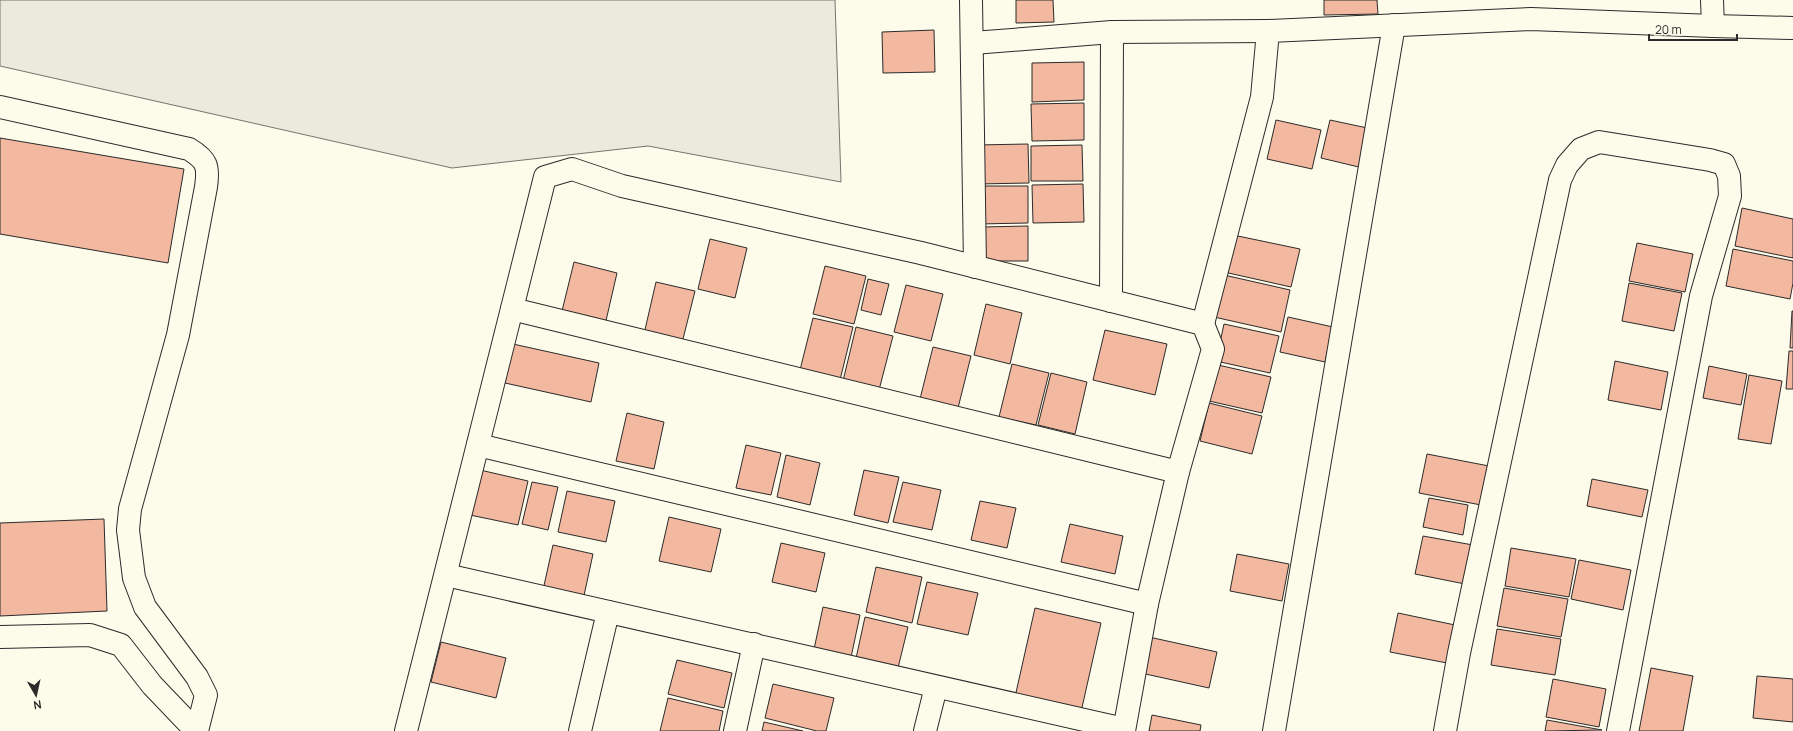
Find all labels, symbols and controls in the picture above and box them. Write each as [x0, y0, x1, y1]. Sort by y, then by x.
scale bar [1649, 16, 1737, 42]
text: 20 m [1655, 21, 1682, 38]
north arrow [16, 675, 56, 715]
text: N [32, 697, 43, 713]

